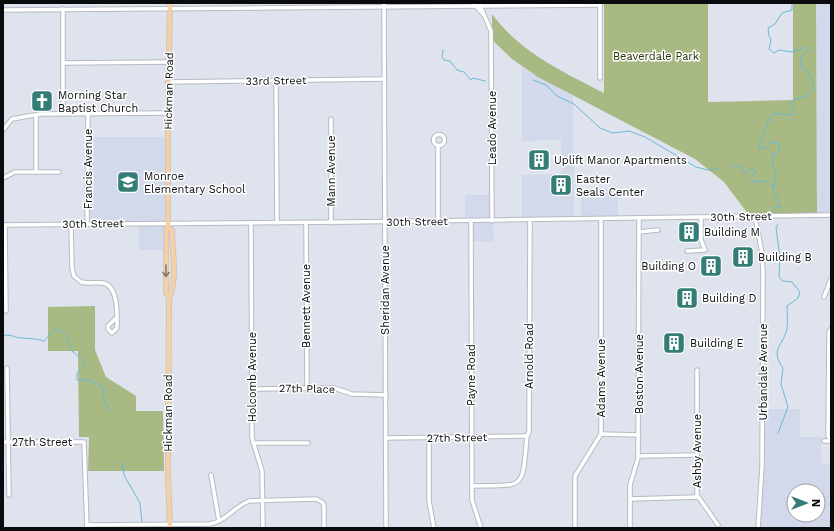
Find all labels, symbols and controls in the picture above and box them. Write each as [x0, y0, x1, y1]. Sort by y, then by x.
park label: Beaverdale Park [613, 50, 699, 63]
street label: Hickman Road [162, 52, 176, 130]
street label: 33rd Street [245, 74, 307, 88]
church icon: Morning Star Baptist Church [29, 88, 55, 114]
place label: Morning Star Baptist Church [58, 89, 138, 115]
street label: Leado Avenue [486, 91, 499, 165]
street label: Francis Avenue [82, 129, 95, 209]
street label: Mann Avenue [325, 135, 338, 207]
building icon: Uplift Manor Apartments [526, 147, 552, 173]
place label: Uplift Manor Apartments [554, 154, 687, 167]
school or university icon: Monroe Elementary School [115, 169, 141, 195]
place label: Monroe Elementary School [144, 170, 246, 196]
building icon: Easter Seals Center [548, 172, 574, 198]
place label: Easter Seals Center [576, 173, 645, 199]
street label: 30th Street [710, 210, 772, 224]
street label: 30th Street [386, 215, 448, 229]
street label: 30th Street [62, 217, 124, 231]
building icon: Building M [676, 219, 702, 245]
place label: Building M [704, 226, 760, 239]
building icon: Building B [730, 244, 756, 270]
street label: Sheridan Avenue [379, 245, 392, 335]
place label: Building B [758, 251, 812, 264]
building icon: Building O [698, 253, 724, 279]
place label: Building O [641, 260, 696, 273]
one-way arrow [162, 264, 170, 277]
street label: Bennett Avenue [300, 264, 313, 348]
building icon: Building D [674, 285, 700, 311]
place label: Building D [702, 292, 756, 305]
street label: Arnold Road [523, 323, 536, 389]
street label: Urbandale Avenue [757, 323, 770, 421]
building icon: Building E [661, 330, 687, 356]
street label: Holcomb Avenue [246, 332, 259, 422]
street label: Boston Avenue [633, 334, 646, 414]
place label: Building E [690, 337, 744, 350]
street label: Adams Avenue [595, 339, 608, 417]
street label: Payne Road [465, 344, 478, 406]
street label: Hickman Road [162, 374, 175, 452]
street label: 27th Place [279, 382, 335, 396]
street label: Ashby Avenue [691, 414, 704, 488]
street label: 27th Street [427, 431, 488, 445]
street label: 27th Street [12, 436, 73, 449]
north arrow [786, 483, 826, 523]
text: N [809, 499, 822, 507]

